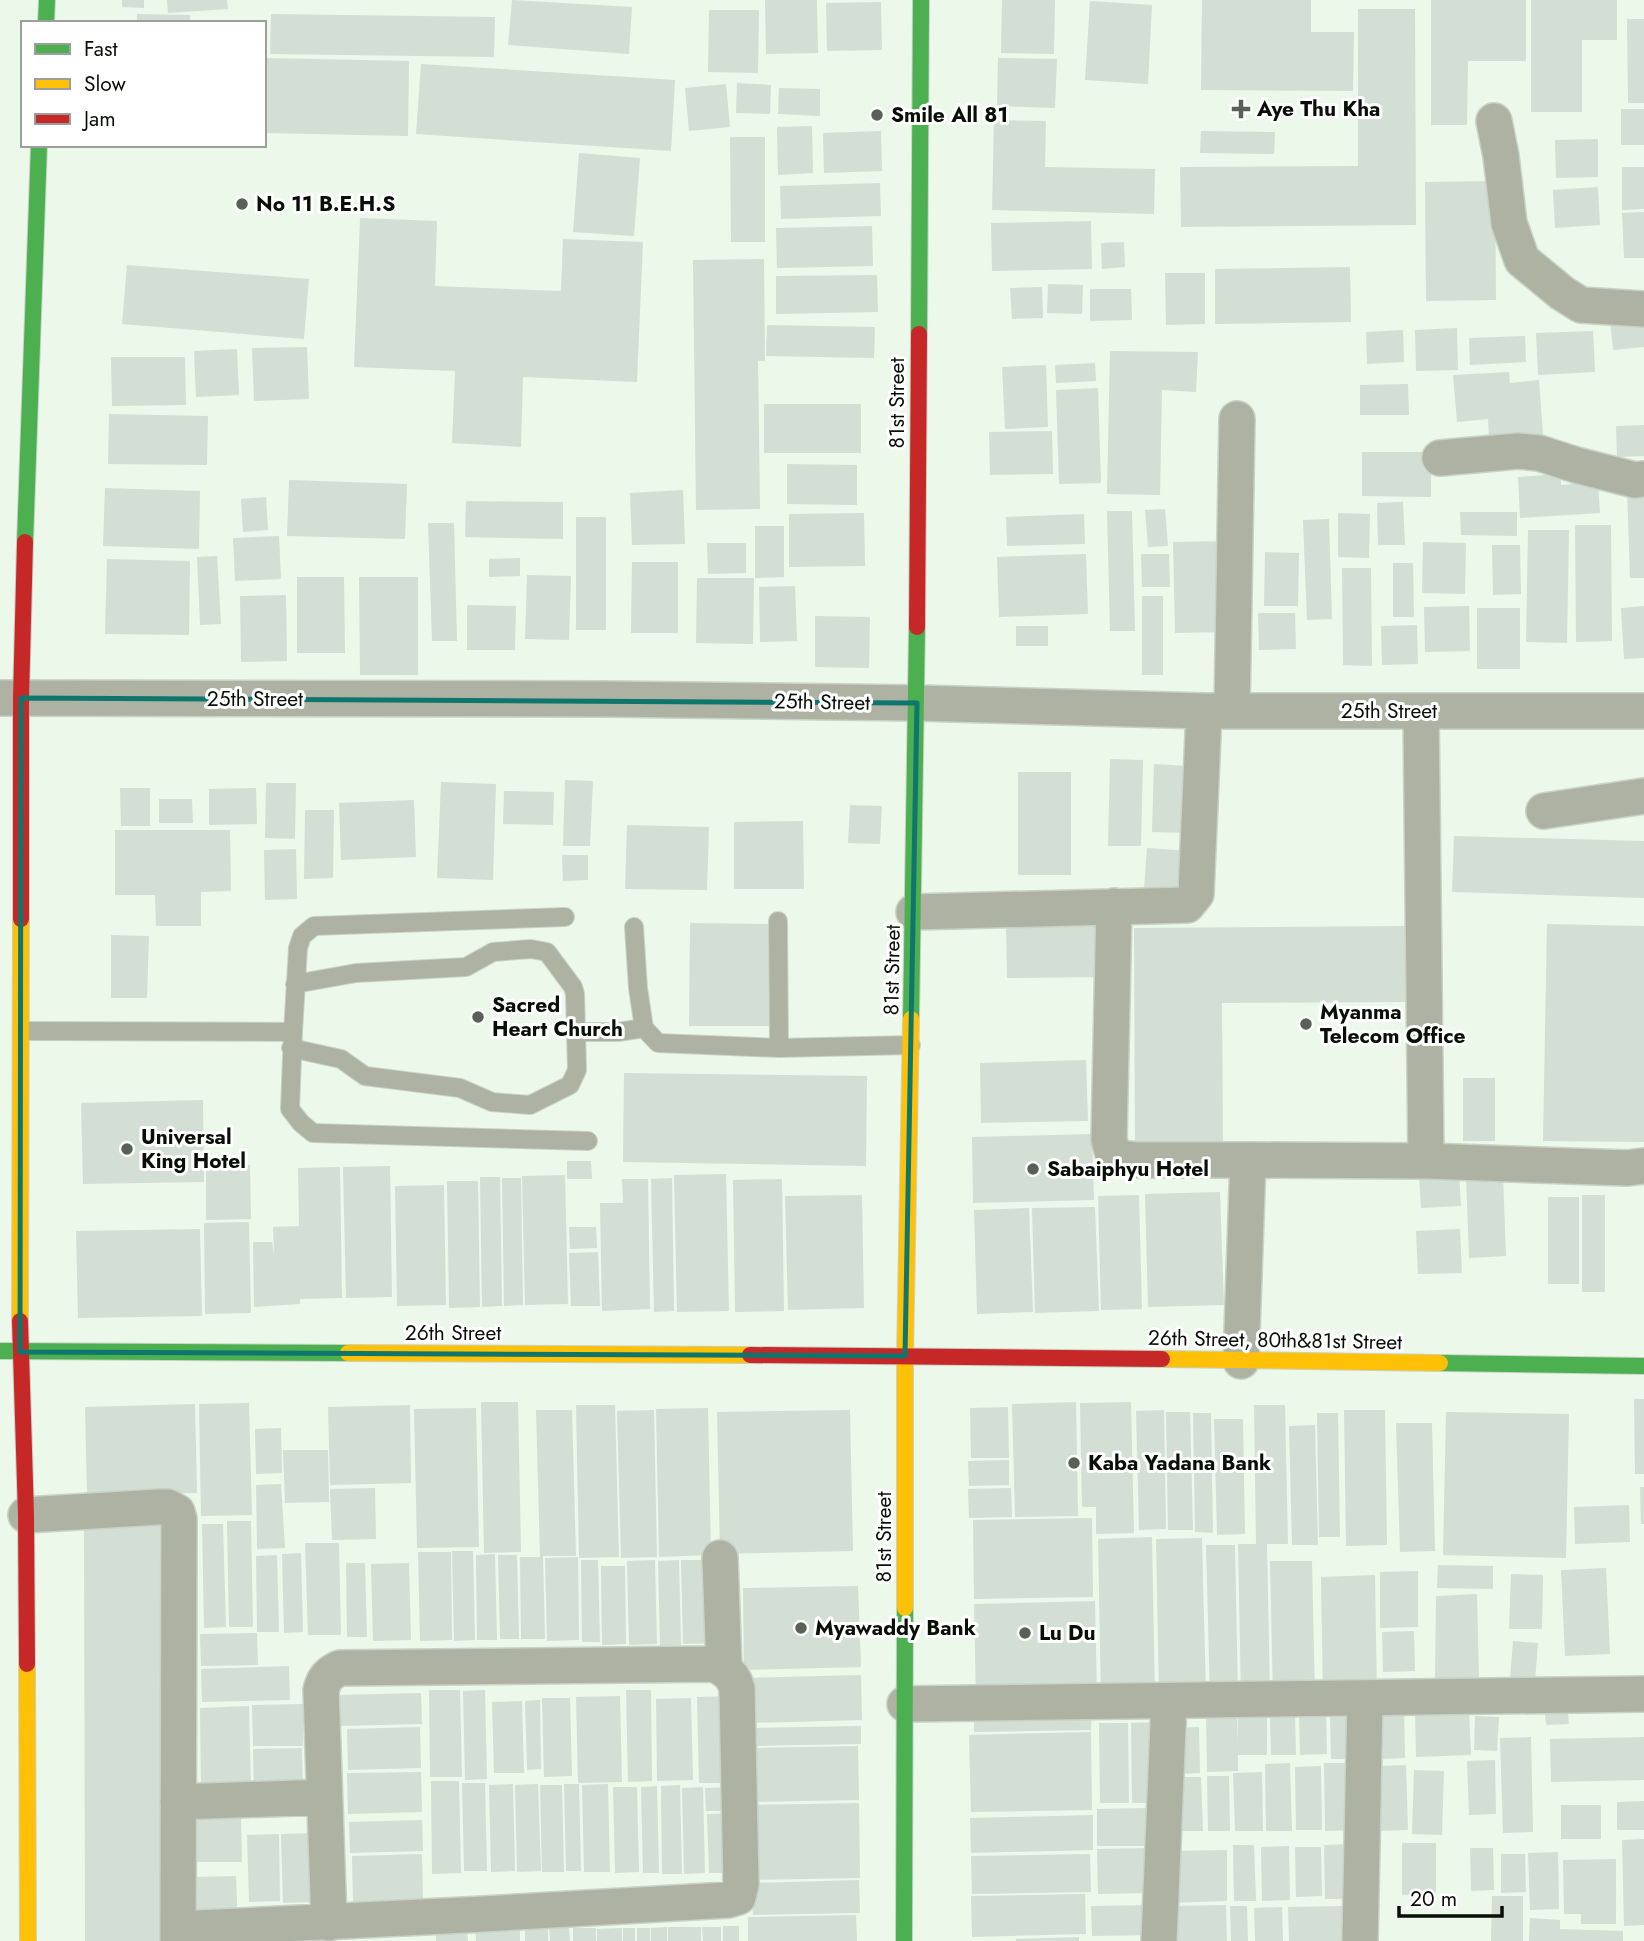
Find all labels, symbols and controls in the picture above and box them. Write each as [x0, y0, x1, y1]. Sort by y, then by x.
legend [21, 21, 266, 147]
text: Fast [84, 34, 117, 64]
text: Slow [84, 69, 126, 99]
place label: Aye Thu Kha [1256, 94, 1380, 124]
marker: Aye Thu Kha [1231, 99, 1251, 119]
place label: Smile All 81 [891, 100, 1008, 130]
text: Jam [81, 104, 116, 134]
marker: Smile All 81 [869, 107, 885, 123]
place label: No 11 B.E.H.S [256, 189, 395, 219]
marker: No 11 B.E.H.S [234, 196, 250, 212]
street label: 81st Street [882, 358, 912, 448]
street label: 25th Street [207, 684, 303, 714]
street label: 25th Street [774, 686, 870, 718]
street label: 25th Street [1341, 696, 1437, 726]
street label: 81st Street [876, 924, 908, 1016]
place label: Sacred Heart Church [492, 990, 623, 1044]
place label: Myanma Telecom Office [1320, 997, 1466, 1051]
marker: Sacred Heart Church [470, 1009, 486, 1025]
marker: Myanma Telecom Office [1298, 1016, 1314, 1032]
place label: Universal King Hotel [141, 1122, 246, 1176]
marker: Universal King Hotel [119, 1141, 135, 1157]
place label: Sabaiphyu Hotel [1047, 1154, 1209, 1184]
marker: Sabaiphyu Hotel [1025, 1161, 1041, 1177]
street label: 26th Street [405, 1318, 501, 1348]
street label: 26th Street, 80th&81st Street [1148, 1323, 1402, 1357]
place label: Kaba Yadana Bank [1088, 1448, 1271, 1478]
marker: Kaba Yadana Bank [1066, 1455, 1082, 1471]
street label: 81st Street [869, 1492, 899, 1582]
place label: Myawaddy Bank [815, 1613, 976, 1643]
place label: Lu Du [1039, 1618, 1096, 1648]
marker: Myawaddy Bank [793, 1620, 809, 1636]
marker: Lu Du [1017, 1625, 1033, 1641]
scale bar [1399, 1874, 1502, 1918]
text: 20 m [1410, 1884, 1457, 1914]

